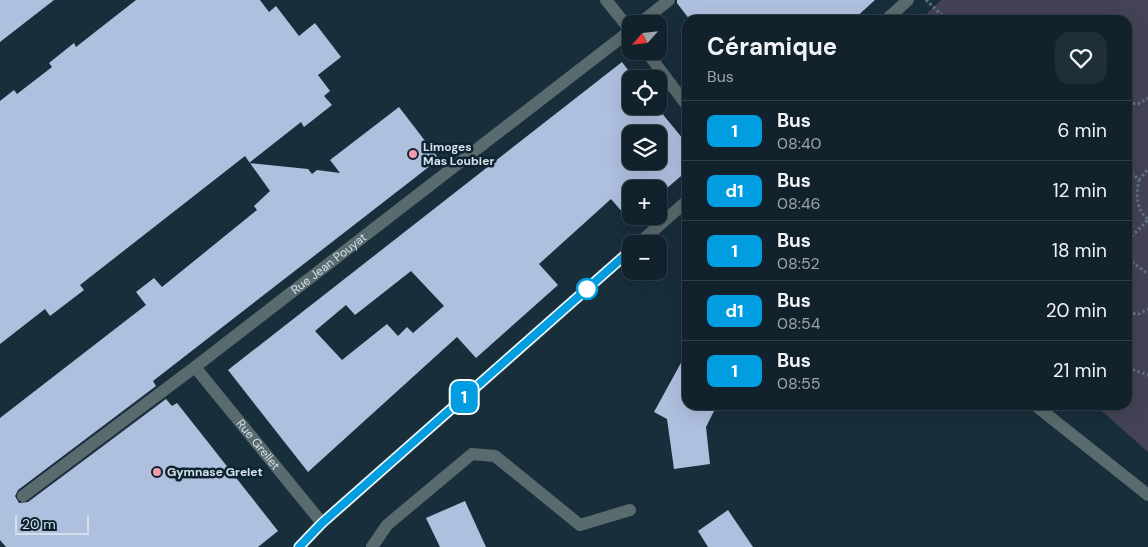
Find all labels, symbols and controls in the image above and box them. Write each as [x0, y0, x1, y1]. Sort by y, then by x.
north arrow [622, 15, 668, 60]
map controls [622, 15, 667, 280]
text: Céramique [707, 31, 837, 62]
button: heart [1055, 32, 1107, 84]
text: Bus [707, 66, 734, 87]
button: locate [622, 70, 667, 115]
text: Bus [777, 108, 811, 133]
text: 6 min [1058, 118, 1107, 143]
text: 1 [731, 119, 738, 143]
button: layers [622, 125, 667, 170]
text: 08:40 [777, 133, 822, 154]
place label: Limoges Mas Loubier [423, 139, 494, 169]
marker: Limoges Mas Loubier [407, 148, 419, 160]
text: Bus [777, 168, 811, 193]
text: 12 min [1053, 178, 1107, 203]
text: d1 [725, 179, 744, 203]
button: + [622, 180, 667, 225]
text: 08:46 [777, 193, 821, 214]
text: Bus [777, 228, 811, 253]
street label: Rue Jean Pouyat [288, 229, 370, 298]
button: − [622, 235, 667, 280]
text: 18 min [1052, 238, 1107, 263]
text: 1 [731, 239, 738, 263]
text: 08:52 [777, 253, 820, 274]
unlabelled marker [576, 278, 598, 300]
text: Bus [777, 288, 811, 313]
text: 20 min [1046, 298, 1107, 323]
text: d1 [725, 299, 744, 323]
text: 08:54 [777, 313, 820, 334]
text: Bus [777, 348, 811, 373]
text: 21 min [1053, 358, 1107, 383]
text: 1 [731, 359, 738, 383]
text: 08:55 [777, 373, 820, 394]
line badge: 1 [448, 381, 480, 413]
text: 1 [461, 385, 467, 409]
street label: Rue Grellet [233, 416, 284, 473]
place label: Gymnase Grelet [167, 464, 263, 480]
marker: Gymnase Grelet [151, 466, 163, 478]
scale bar [15, 512, 89, 535]
text: 20 m [22, 515, 56, 533]

